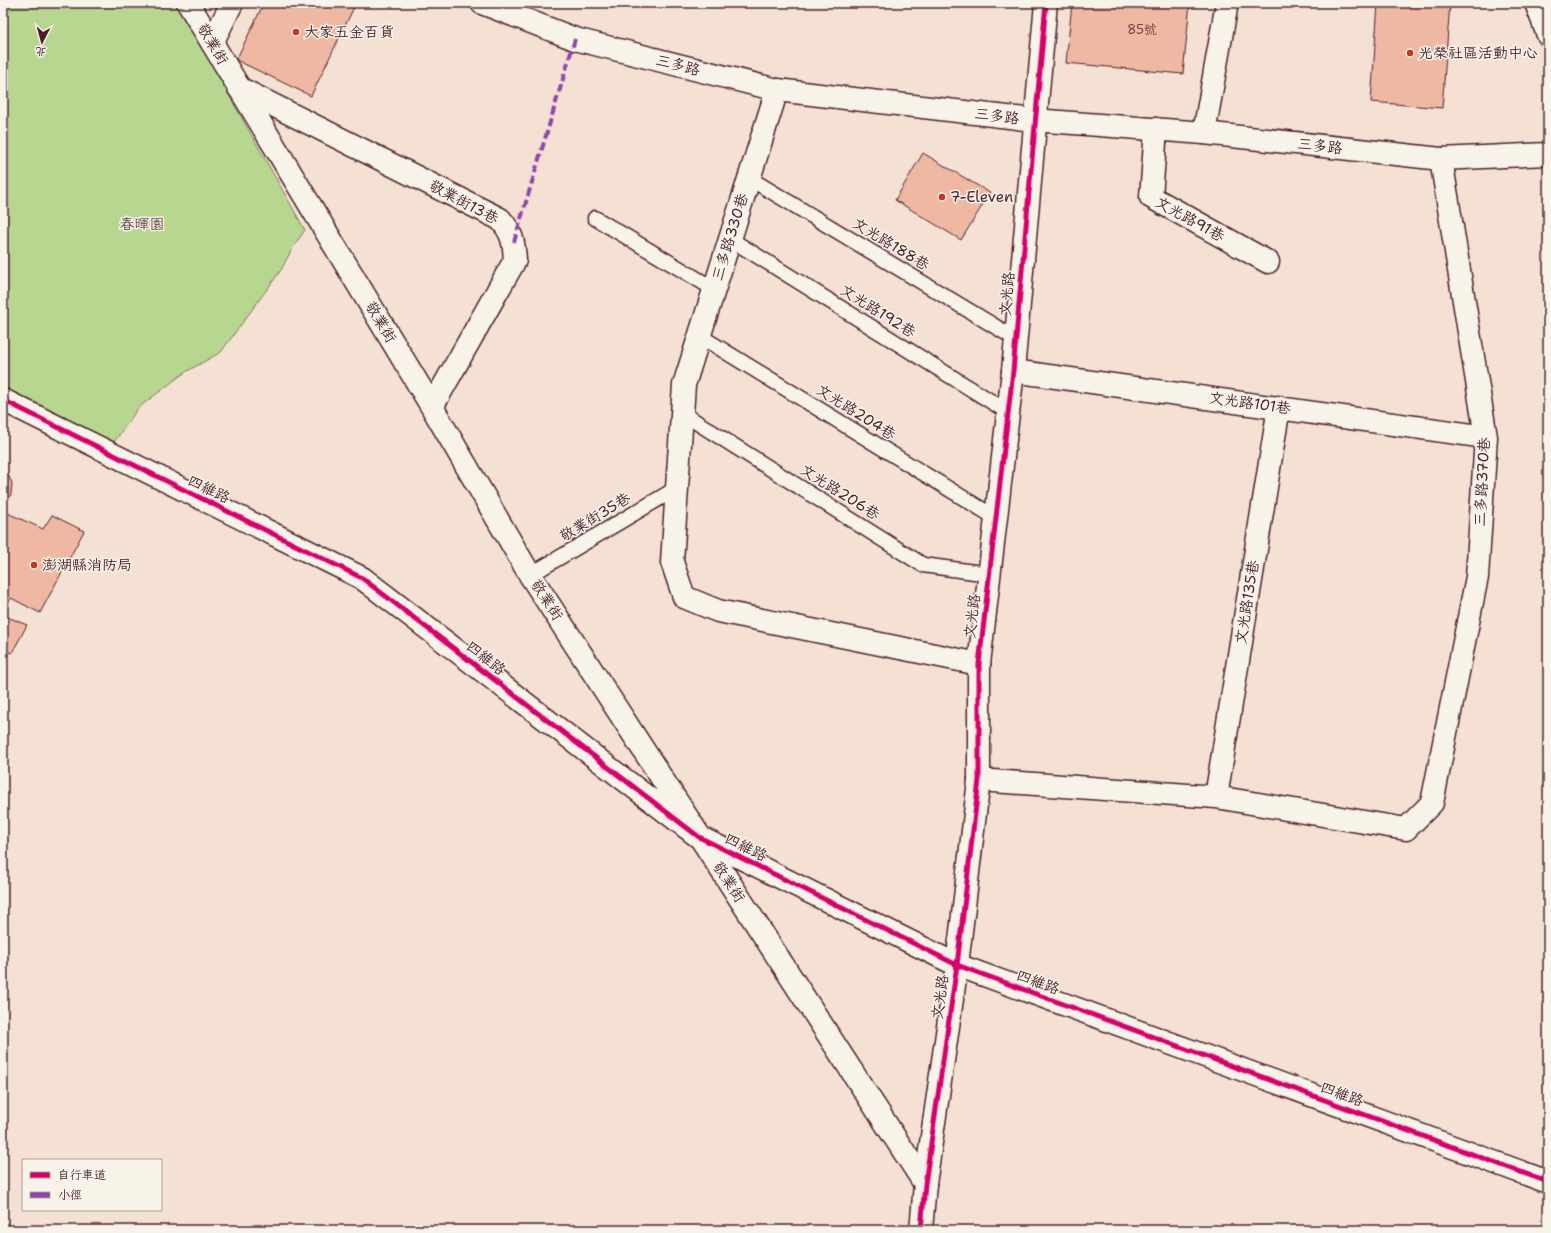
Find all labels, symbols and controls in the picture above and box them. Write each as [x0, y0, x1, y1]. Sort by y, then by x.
street label: 敬業街 [193, 20, 233, 68]
house number: 85號 [1127, 21, 1157, 38]
north arrow [22, 22, 62, 62]
place label: 大家五金百貨 [304, 22, 394, 42]
marker: 大家五金百貨 [291, 27, 301, 37]
text: 北 [35, 43, 47, 59]
place label: 光榮社區活動中心 [1418, 43, 1538, 63]
marker: 光榮社區活動中心 [1405, 48, 1415, 58]
street label: 三多路 [654, 50, 702, 80]
street label: 三多路 [973, 103, 1021, 129]
street label: 三多路 [1297, 134, 1343, 158]
street label: 敬業街13巷 [426, 175, 502, 229]
place label: 7-Eleven [950, 187, 1013, 207]
street label: 三多路330巷 [707, 191, 753, 283]
marker: 7-Eleven [937, 192, 947, 202]
street label: 文光路91巷 [1152, 192, 1228, 246]
street label: 文光路188巷 [849, 213, 933, 275]
park label: 春暉園 [119, 214, 165, 234]
street label: 文光路 [995, 271, 1019, 317]
street label: 文光路192巷 [836, 280, 920, 342]
street label: 敬業街 [361, 298, 401, 346]
street label: 文光路204巷 [812, 380, 900, 444]
street label: 文光路101巷 [1208, 387, 1292, 419]
street label: 三多路370巷 [1470, 437, 1494, 527]
street label: 文光路206巷 [796, 459, 884, 525]
street label: 四維路 [184, 470, 234, 508]
street label: 敬業街35巷 [556, 488, 634, 546]
place label: 澎湖縣消防局 [42, 555, 132, 575]
street label: 文光路135巷 [1230, 559, 1264, 645]
marker: 澎湖縣消防局 [29, 560, 39, 570]
street label: 敬業街 [526, 576, 568, 624]
street label: 文光路 [959, 592, 985, 640]
street label: 四維路 [462, 636, 510, 680]
street label: 四維路 [721, 828, 771, 866]
street label: 敬業街 [708, 858, 750, 906]
street label: 四維路 [1013, 965, 1063, 999]
street label: 文光路 [927, 973, 953, 1021]
street label: 四維路 [1317, 1077, 1367, 1111]
legend [22, 1159, 162, 1211]
text: 自行車道 [58, 1167, 106, 1183]
text: 小徑 [58, 1187, 82, 1203]

